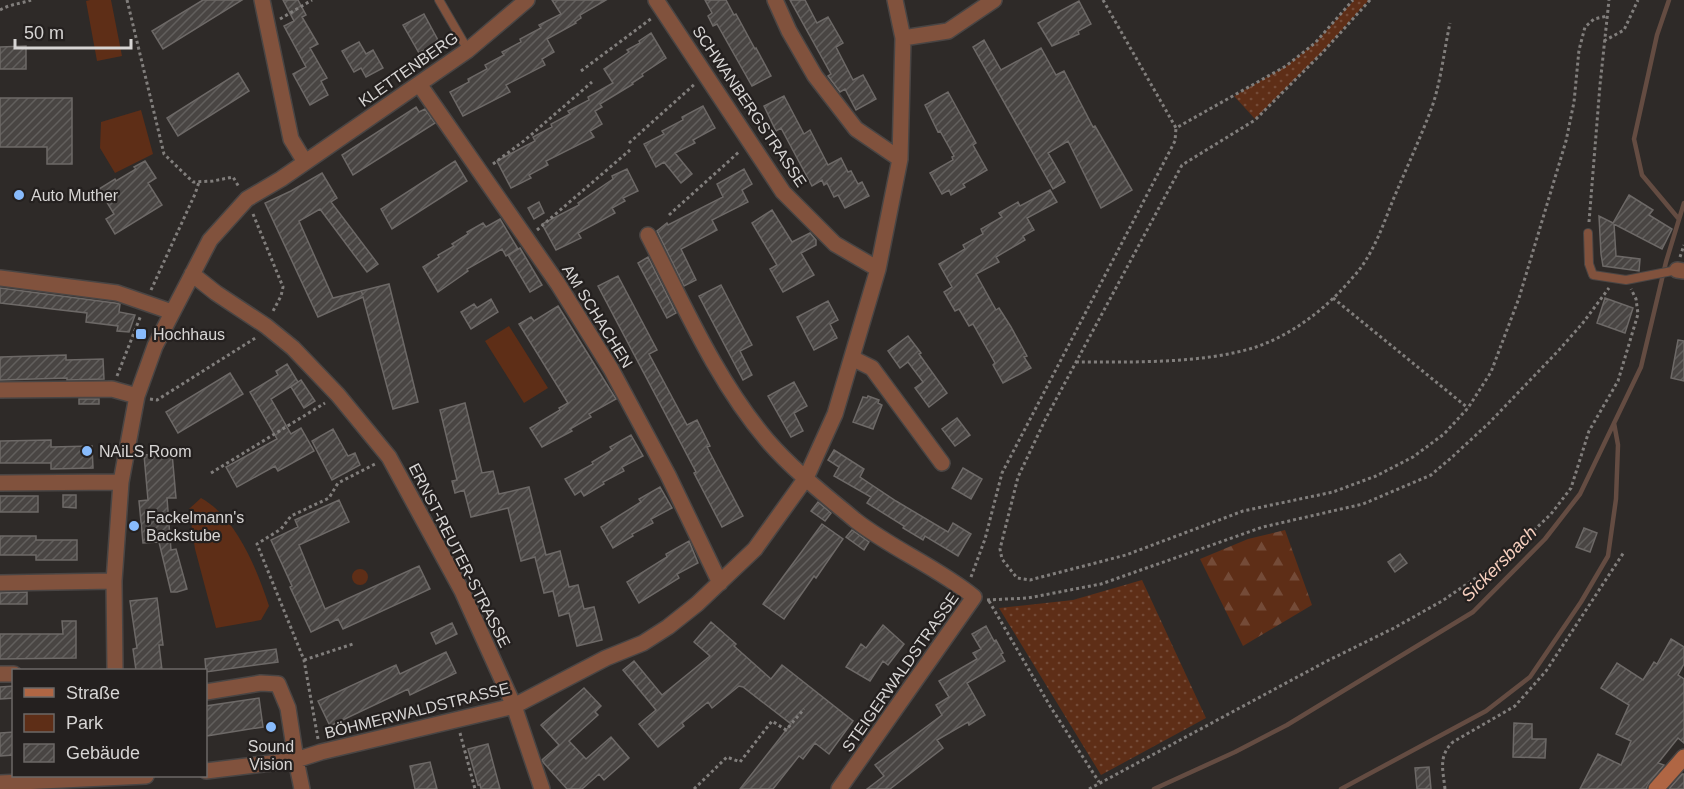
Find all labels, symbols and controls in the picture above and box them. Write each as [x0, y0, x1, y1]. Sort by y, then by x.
scale bar [15, 12, 130, 50]
text: 50 m [24, 23, 64, 43]
street label: SCHWANBERGSTRASSE [689, 23, 810, 190]
street label: KLETTENBERG [355, 29, 461, 110]
place label: Auto Muther [31, 187, 119, 204]
marker: Auto Muther [12, 188, 26, 202]
street label: AM SCHACHEN [559, 262, 636, 371]
place label: Hochhaus [153, 326, 225, 343]
marker: Hochhaus [134, 327, 148, 341]
place label: NAiLS Room [99, 443, 191, 460]
marker: NAiLS Room [80, 444, 94, 458]
street label: ERNST-REUTER-STRASSE [406, 460, 514, 650]
place label: Fackelmann's Backstube [146, 509, 244, 544]
marker: Fackelmann's Backstube [127, 519, 141, 533]
water label: Sickersbach [1457, 522, 1541, 606]
street label: STEIGERWALDSTRASSE [839, 589, 962, 755]
legend [12, 669, 207, 777]
street label: BÖHMERWALDSTRASSE [323, 679, 511, 742]
text: Straße [66, 683, 120, 703]
text: Park [66, 713, 104, 733]
marker: Sound Vision [264, 720, 278, 734]
place label: Sound Vision [248, 738, 294, 773]
text: Gebäude [66, 743, 140, 763]

